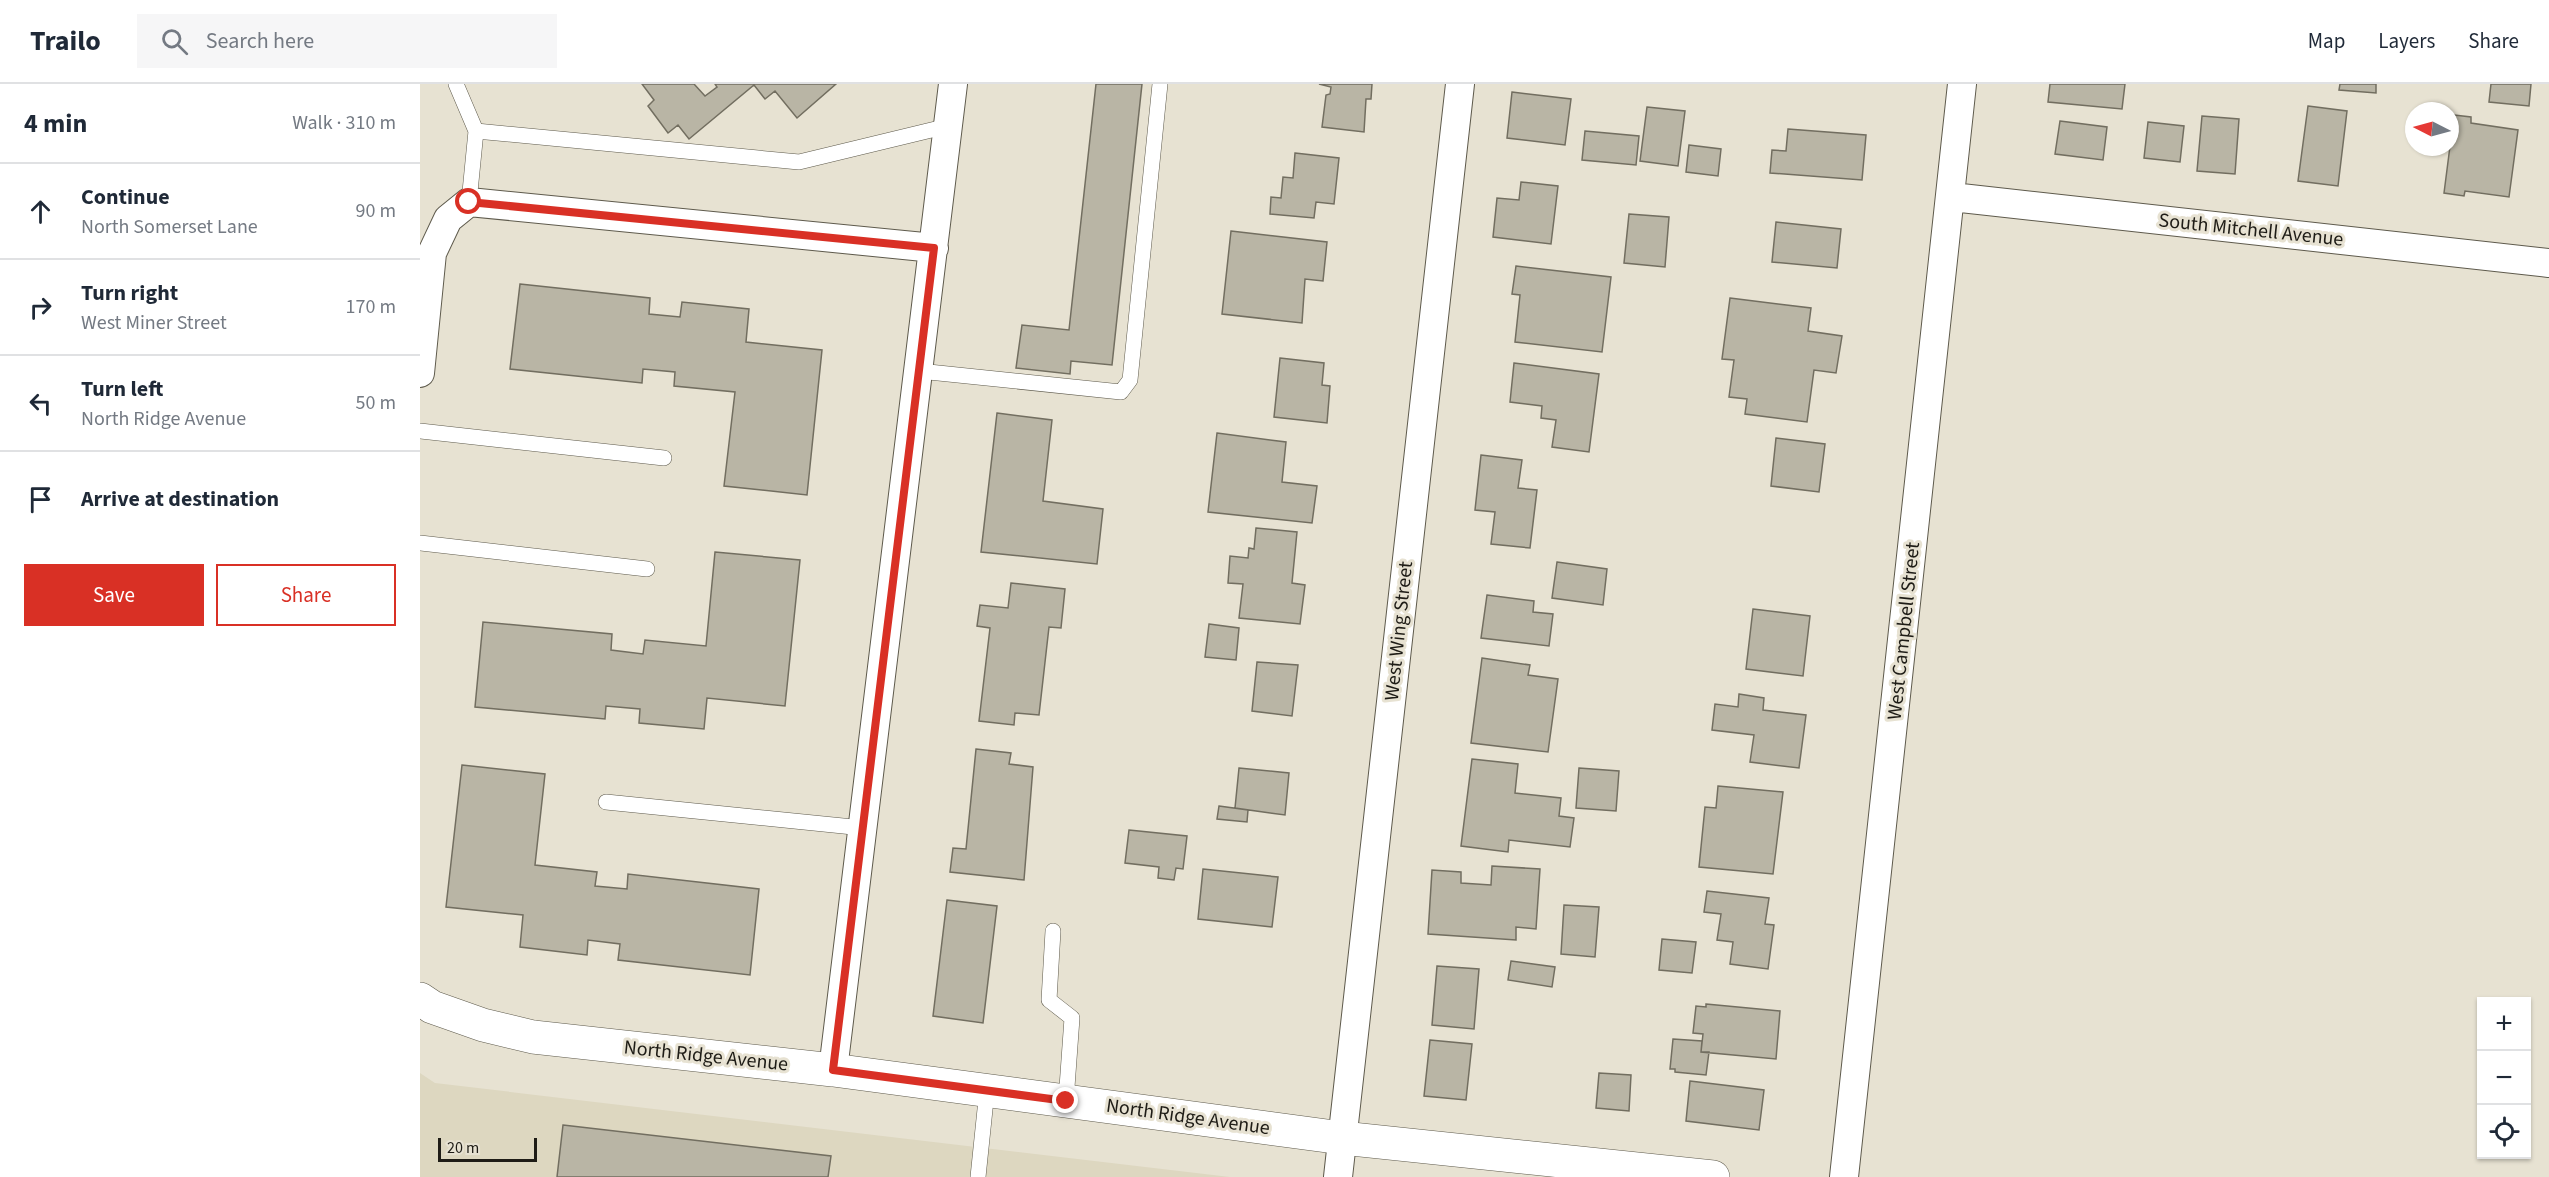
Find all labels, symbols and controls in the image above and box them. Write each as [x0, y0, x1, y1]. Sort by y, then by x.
search box [137, 14, 557, 68]
text: Trailo [30, 21, 101, 61]
icon: search [158, 25, 191, 58]
text: Search here [206, 25, 314, 57]
text: Map [2308, 26, 2345, 56]
text: Layers [2378, 26, 2435, 56]
text: Share [2468, 26, 2519, 56]
north arrow [2405, 102, 2459, 156]
text: 4 min [24, 105, 87, 142]
text: Walk · 310 m [292, 109, 396, 137]
text: Continue [81, 181, 170, 213]
route start [455, 188, 481, 214]
icon: ahead [24, 195, 57, 228]
text: 90 m [356, 197, 396, 225]
street label: South Mitchell Avenue [2157, 206, 2345, 254]
text: North Somerset Lane [81, 213, 258, 241]
text: Turn right [81, 277, 178, 309]
icon: right [24, 291, 57, 324]
text: 170 m [346, 293, 396, 321]
text: West Miner Street [81, 309, 227, 337]
text: Turn left [81, 373, 163, 405]
icon: left [24, 387, 57, 420]
text: 50 m [356, 389, 396, 417]
text: North Ridge Avenue [81, 405, 246, 433]
icon: arrive [24, 483, 57, 516]
text: Arrive at destination [81, 483, 279, 515]
street label: West Campbell Street [1881, 540, 1927, 721]
street label: West Wing Street [1378, 560, 1420, 702]
button: Save [24, 564, 204, 626]
button: Share [216, 564, 396, 626]
map controls [2477, 997, 2531, 1159]
button: + [2477, 997, 2531, 1051]
street label: North Ridge Avenue [622, 1033, 790, 1079]
button: − [2477, 1051, 2531, 1105]
route end [1052, 1087, 1078, 1113]
street label: North Ridge Avenue [1104, 1092, 1272, 1142]
button: locate [2477, 1105, 2531, 1159]
scale bar [438, 1135, 537, 1162]
text: 20 m [447, 1137, 479, 1159]

